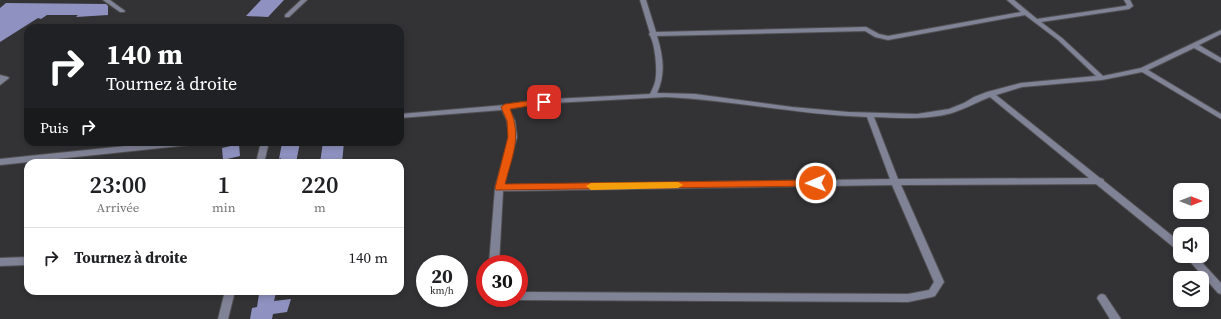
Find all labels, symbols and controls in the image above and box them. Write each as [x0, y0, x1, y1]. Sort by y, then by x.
text: 140 m [106, 35, 183, 73]
icon: right [40, 40, 92, 92]
text: Tournez à droite [106, 71, 237, 96]
pin [527, 85, 561, 119]
icon: arrive [533, 91, 555, 113]
icon: right [77, 116, 99, 138]
text: Puis [40, 117, 69, 138]
position arrow [795, 162, 837, 204]
text: 23:00 [89, 168, 147, 201]
text: 1 [218, 168, 230, 201]
text: 220 [301, 168, 339, 201]
north arrow [1173, 183, 1209, 219]
map controls [1173, 183, 1209, 307]
text: Arrivée [97, 199, 139, 216]
text: min [212, 199, 236, 216]
text: m [314, 199, 326, 216]
button: sound [1173, 227, 1209, 263]
icon: right [40, 247, 62, 269]
text: Tournez à droite [74, 247, 187, 268]
text: 140 m [348, 247, 388, 268]
speed limit sign: 30 [476, 255, 528, 307]
text: 20 [431, 262, 453, 290]
button: layers [1173, 271, 1209, 307]
text: km/h [430, 284, 454, 297]

